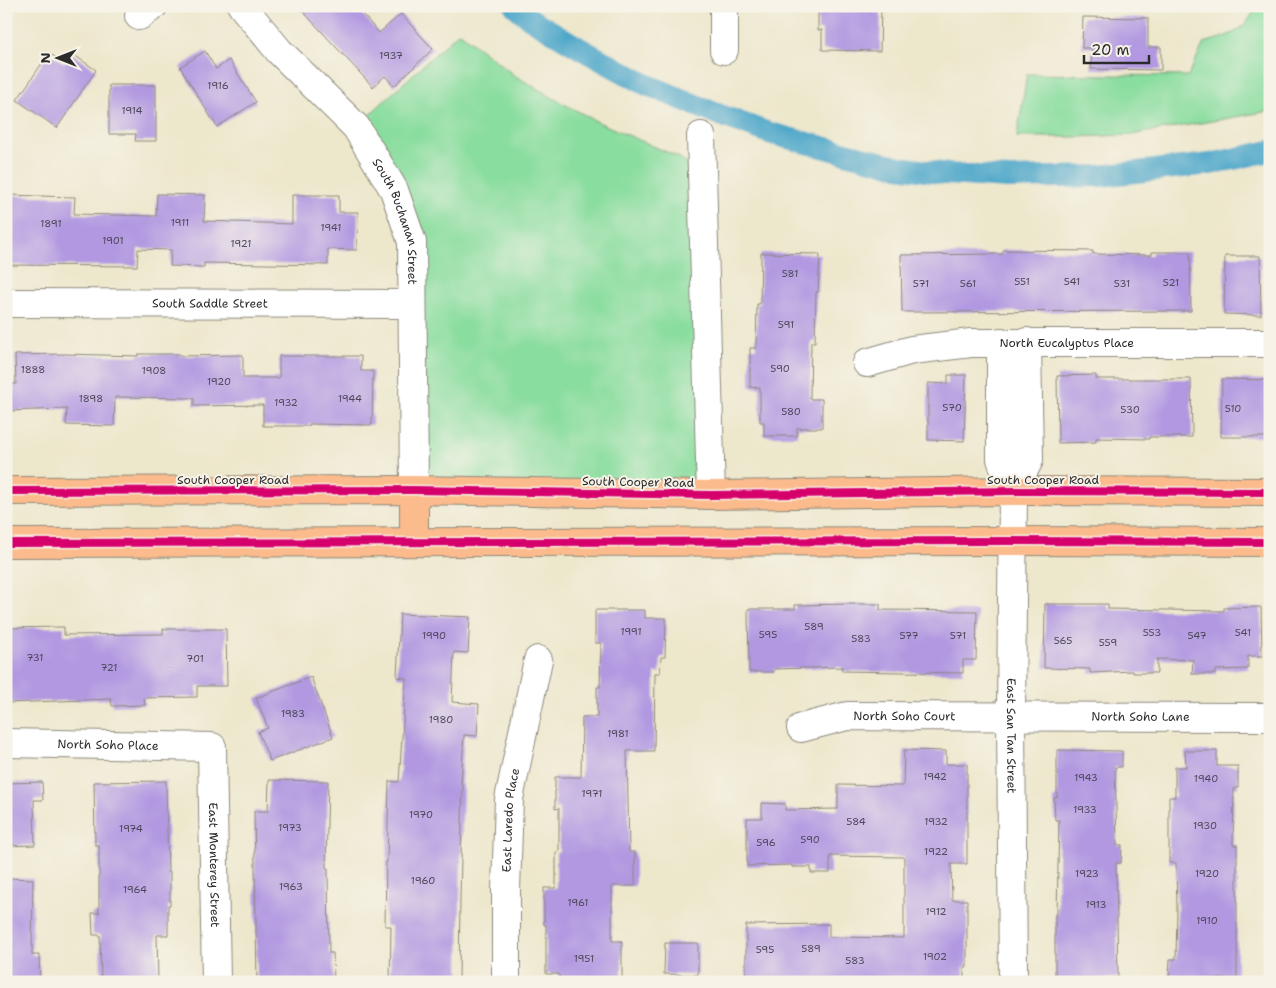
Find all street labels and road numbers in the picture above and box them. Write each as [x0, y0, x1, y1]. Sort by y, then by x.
street label: South Buchanan Street [369, 155, 421, 285]
street label: South Saddle Street [152, 295, 268, 312]
street label: North Eucalyptus Place [999, 335, 1134, 351]
street label: South Cooper Road [177, 472, 289, 488]
street label: South Cooper Road [987, 472, 1099, 488]
street label: South Cooper Road [582, 473, 695, 491]
street label: East San Tan Street [1003, 678, 1020, 794]
street label: North Soho Court [853, 708, 956, 724]
street label: North Soho Lane [1091, 709, 1190, 725]
street label: North Soho Place [57, 736, 159, 754]
street label: East Laredo Place [499, 767, 523, 873]
street label: East Monterey Street [205, 802, 223, 928]

